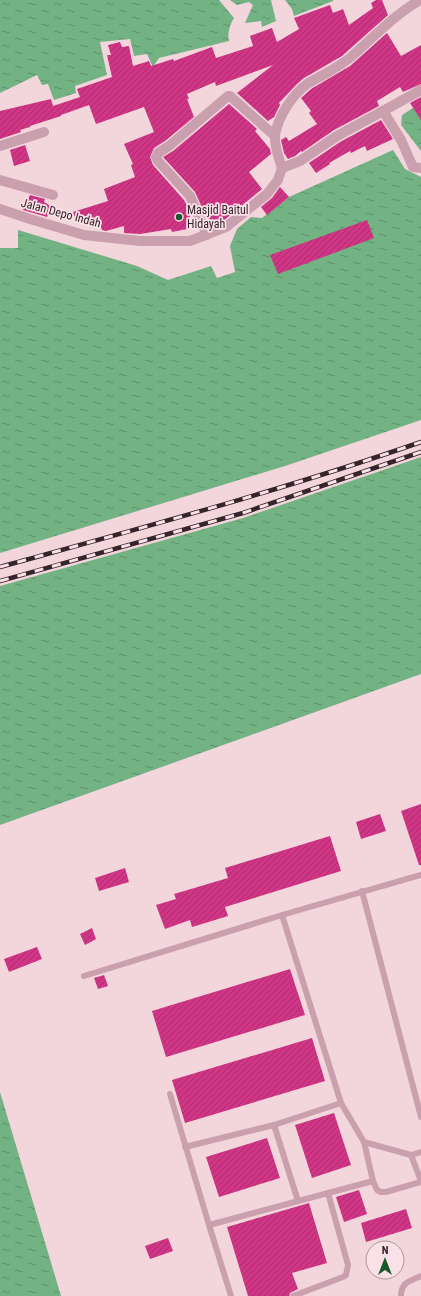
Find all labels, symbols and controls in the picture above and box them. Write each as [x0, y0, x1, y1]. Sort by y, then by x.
street label: Jalan Depo Indah [20, 196, 103, 230]
place label: Masjid Baitul Hidayah [187, 203, 249, 231]
marker: Masjid Baitul Hidayah [174, 212, 184, 222]
north arrow [365, 1240, 405, 1280]
text: N [382, 1244, 389, 1257]

